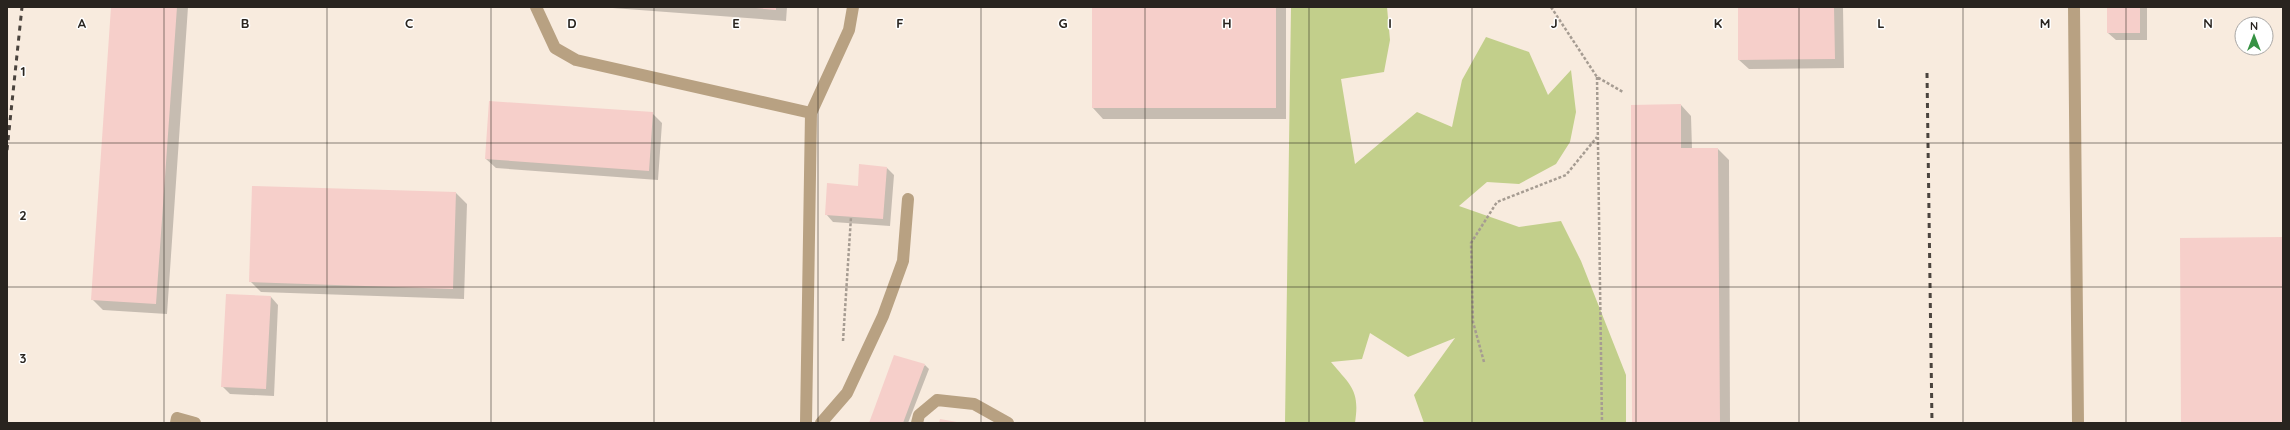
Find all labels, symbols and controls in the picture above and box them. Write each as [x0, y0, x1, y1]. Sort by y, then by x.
text: A [78, 15, 87, 31]
text: B [241, 15, 249, 31]
text: C [405, 15, 413, 31]
text: D [567, 15, 577, 31]
text: E [732, 15, 740, 31]
text: F [896, 15, 904, 31]
text: G [1058, 15, 1068, 31]
text: H [1222, 15, 1232, 31]
text: I [1388, 15, 1392, 31]
text: J [1550, 15, 1558, 31]
text: K [1714, 15, 1723, 31]
text: L [1877, 15, 1885, 31]
text: M [2040, 15, 2050, 31]
text: N [2203, 15, 2213, 31]
north arrow [2234, 16, 2274, 56]
text: N [2250, 19, 2258, 33]
text: 1 [20, 63, 26, 79]
text: 2 [19, 207, 27, 223]
text: 3 [20, 350, 27, 366]

